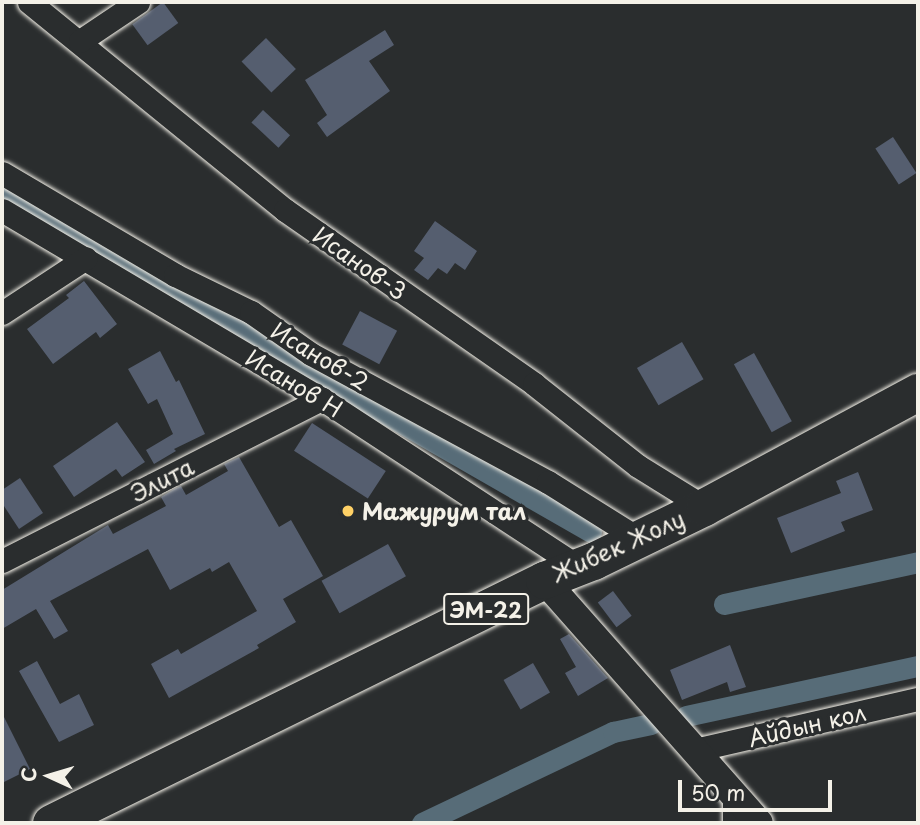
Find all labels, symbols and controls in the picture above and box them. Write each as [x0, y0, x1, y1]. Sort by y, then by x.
street label: Исанов-3 [308, 221, 412, 305]
street label: Исанов-2 [266, 316, 374, 396]
street label: Исанов Н [241, 343, 347, 423]
street label: Элита [126, 453, 198, 507]
place label: Мажурум тал [362, 497, 528, 525]
marker: Мажурум тал [340, 503, 356, 519]
street label: Жибек Жолу [547, 504, 689, 588]
road number: ЭМ-22 [442, 592, 530, 626]
street label: Айдын кол [745, 698, 869, 752]
north arrow [14, 741, 84, 811]
text: С [14, 766, 43, 783]
scale bar [682, 766, 836, 810]
text: 50 m [691, 776, 745, 808]

